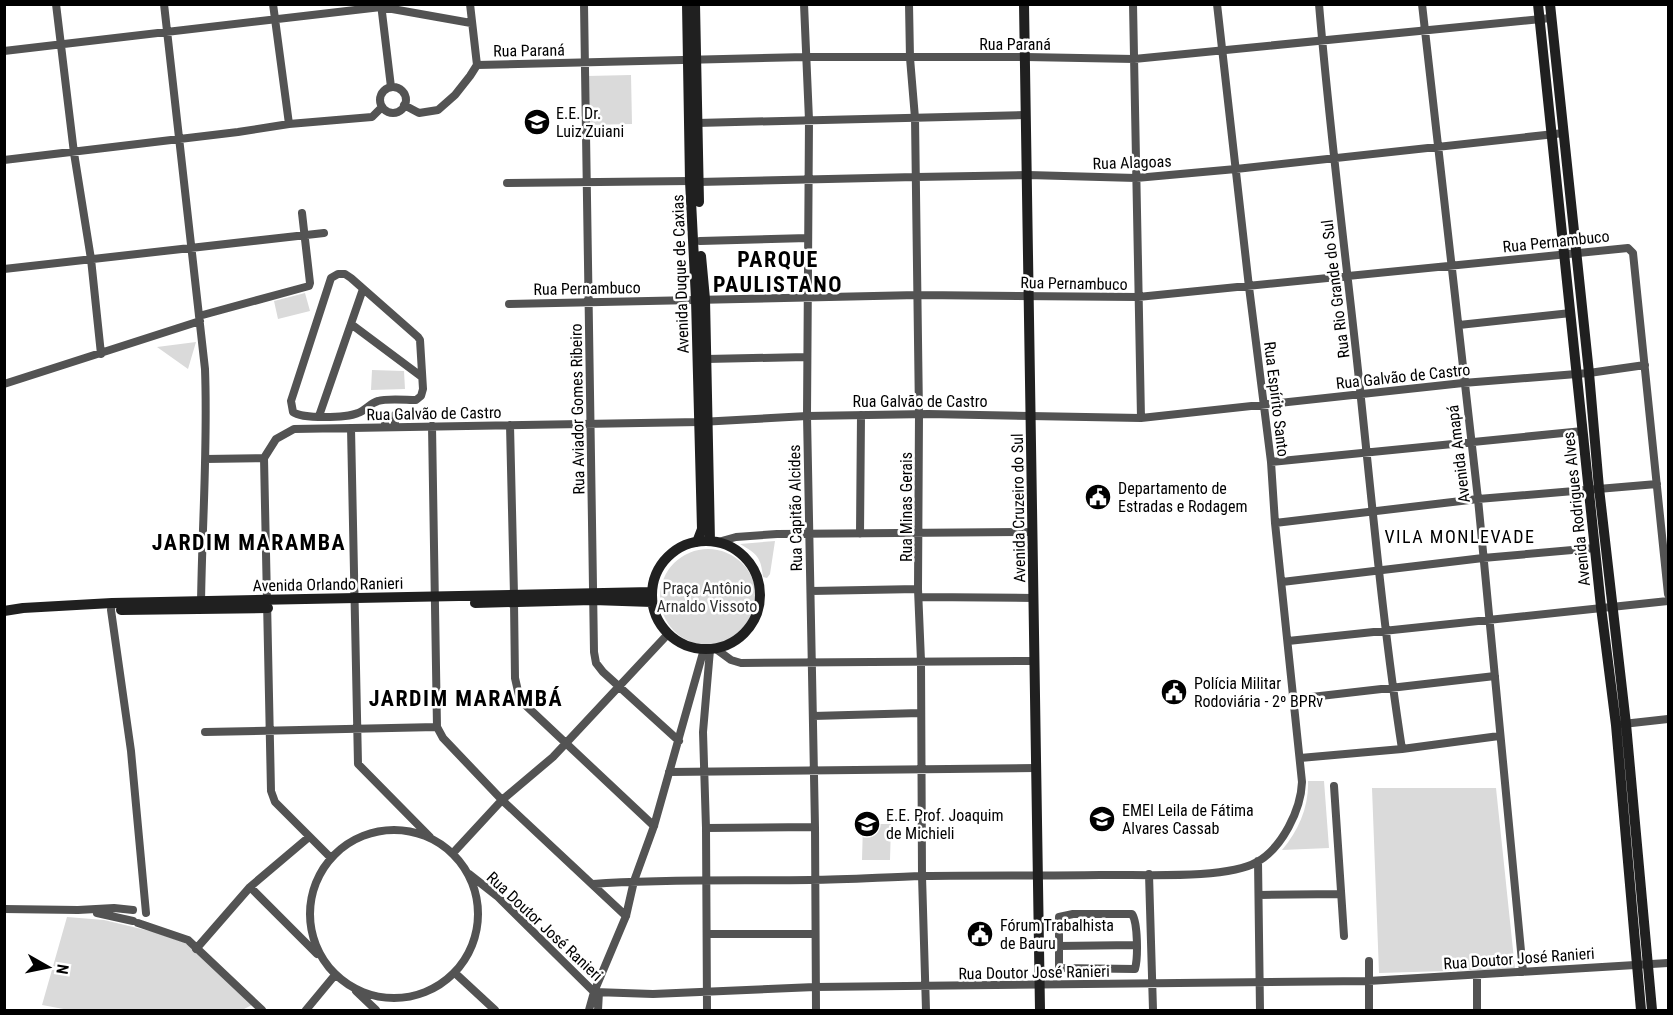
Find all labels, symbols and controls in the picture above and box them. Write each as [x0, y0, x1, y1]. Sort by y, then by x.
street label: Rua Paraná [979, 35, 1051, 54]
street label: Rua Paraná [493, 40, 565, 61]
place label: E.E. Dr. Luiz Zuiani [556, 104, 624, 141]
school or university icon: E.E. Dr. Luiz Zuiani [522, 107, 552, 137]
street label: Rua Alagoas [1092, 152, 1172, 173]
street label: Avenida Duque de Caxias [668, 194, 693, 354]
street label: Rua Rio Grande do Sul [1318, 219, 1353, 359]
street label: Rua Pernambuco [1502, 226, 1610, 257]
district label: PARQUE PAULISTANO [713, 247, 843, 297]
street label: Rua Pernambuco [1020, 273, 1128, 294]
street label: Rua Pernambuco [533, 278, 641, 299]
street label: Rua Aviador Gomes Ribeiro [567, 323, 588, 495]
street label: Rua Espírito Santo [1260, 341, 1293, 458]
street label: Rua Galvão de Castro [1335, 360, 1471, 393]
street label: Rua Galvão de Castro [852, 392, 988, 411]
street label: Rua Galvão de Castro [366, 403, 502, 424]
street label: Avenida Amapá [1443, 404, 1474, 504]
street label: Avenida Rodrigues Alves [1559, 431, 1594, 587]
street label: Avenida Cruzeiro do Sul [1008, 433, 1029, 583]
street label: Rua Capitão Alcides [785, 445, 806, 571]
street label: Rua Minas Gerais [897, 452, 916, 562]
place label: Departamento de Estradas e Rodagem [1118, 479, 1248, 516]
public building icon: Departamento de Estradas e Rodagem [1083, 482, 1113, 512]
district label: VILA MONLEVADE [1385, 526, 1535, 547]
district label: JARDIM MARAMBA [152, 530, 346, 555]
street label: Avenida Orlando Ranieri [253, 574, 403, 595]
park label: Praça Antônio Arnaldo Vissoto [657, 579, 757, 616]
place label: Polícia Militar Rodoviária - 2º BPRv [1194, 674, 1323, 711]
public building icon: Polícia Militar Rodoviária - 2º BPRv [1159, 677, 1189, 707]
district label: JARDIM MARAMBÁ [369, 686, 563, 711]
place label: EMEI Leila de Fátima Alvares Cassab [1122, 801, 1254, 838]
school or university icon: EMEI Leila de Fátima Alvares Cassab [1087, 804, 1117, 834]
place label: E.E. Prof. Joaquim de Michieli [886, 806, 1003, 843]
school or university icon: E.E. Prof. Joaquim de Michieli [852, 809, 882, 839]
street label: Rua Doutor José Ranieri [483, 868, 607, 985]
place label: Fórum Trabalhista de Bauru [1000, 916, 1114, 953]
public building icon: Fórum Trabalhista de Bauru [965, 919, 995, 949]
north arrow [18, 937, 78, 997]
street label: Rua Doutor José Ranieri [1443, 944, 1595, 973]
street label: Rua Doutor José Ranieri [958, 962, 1110, 983]
text: N [52, 963, 72, 976]

